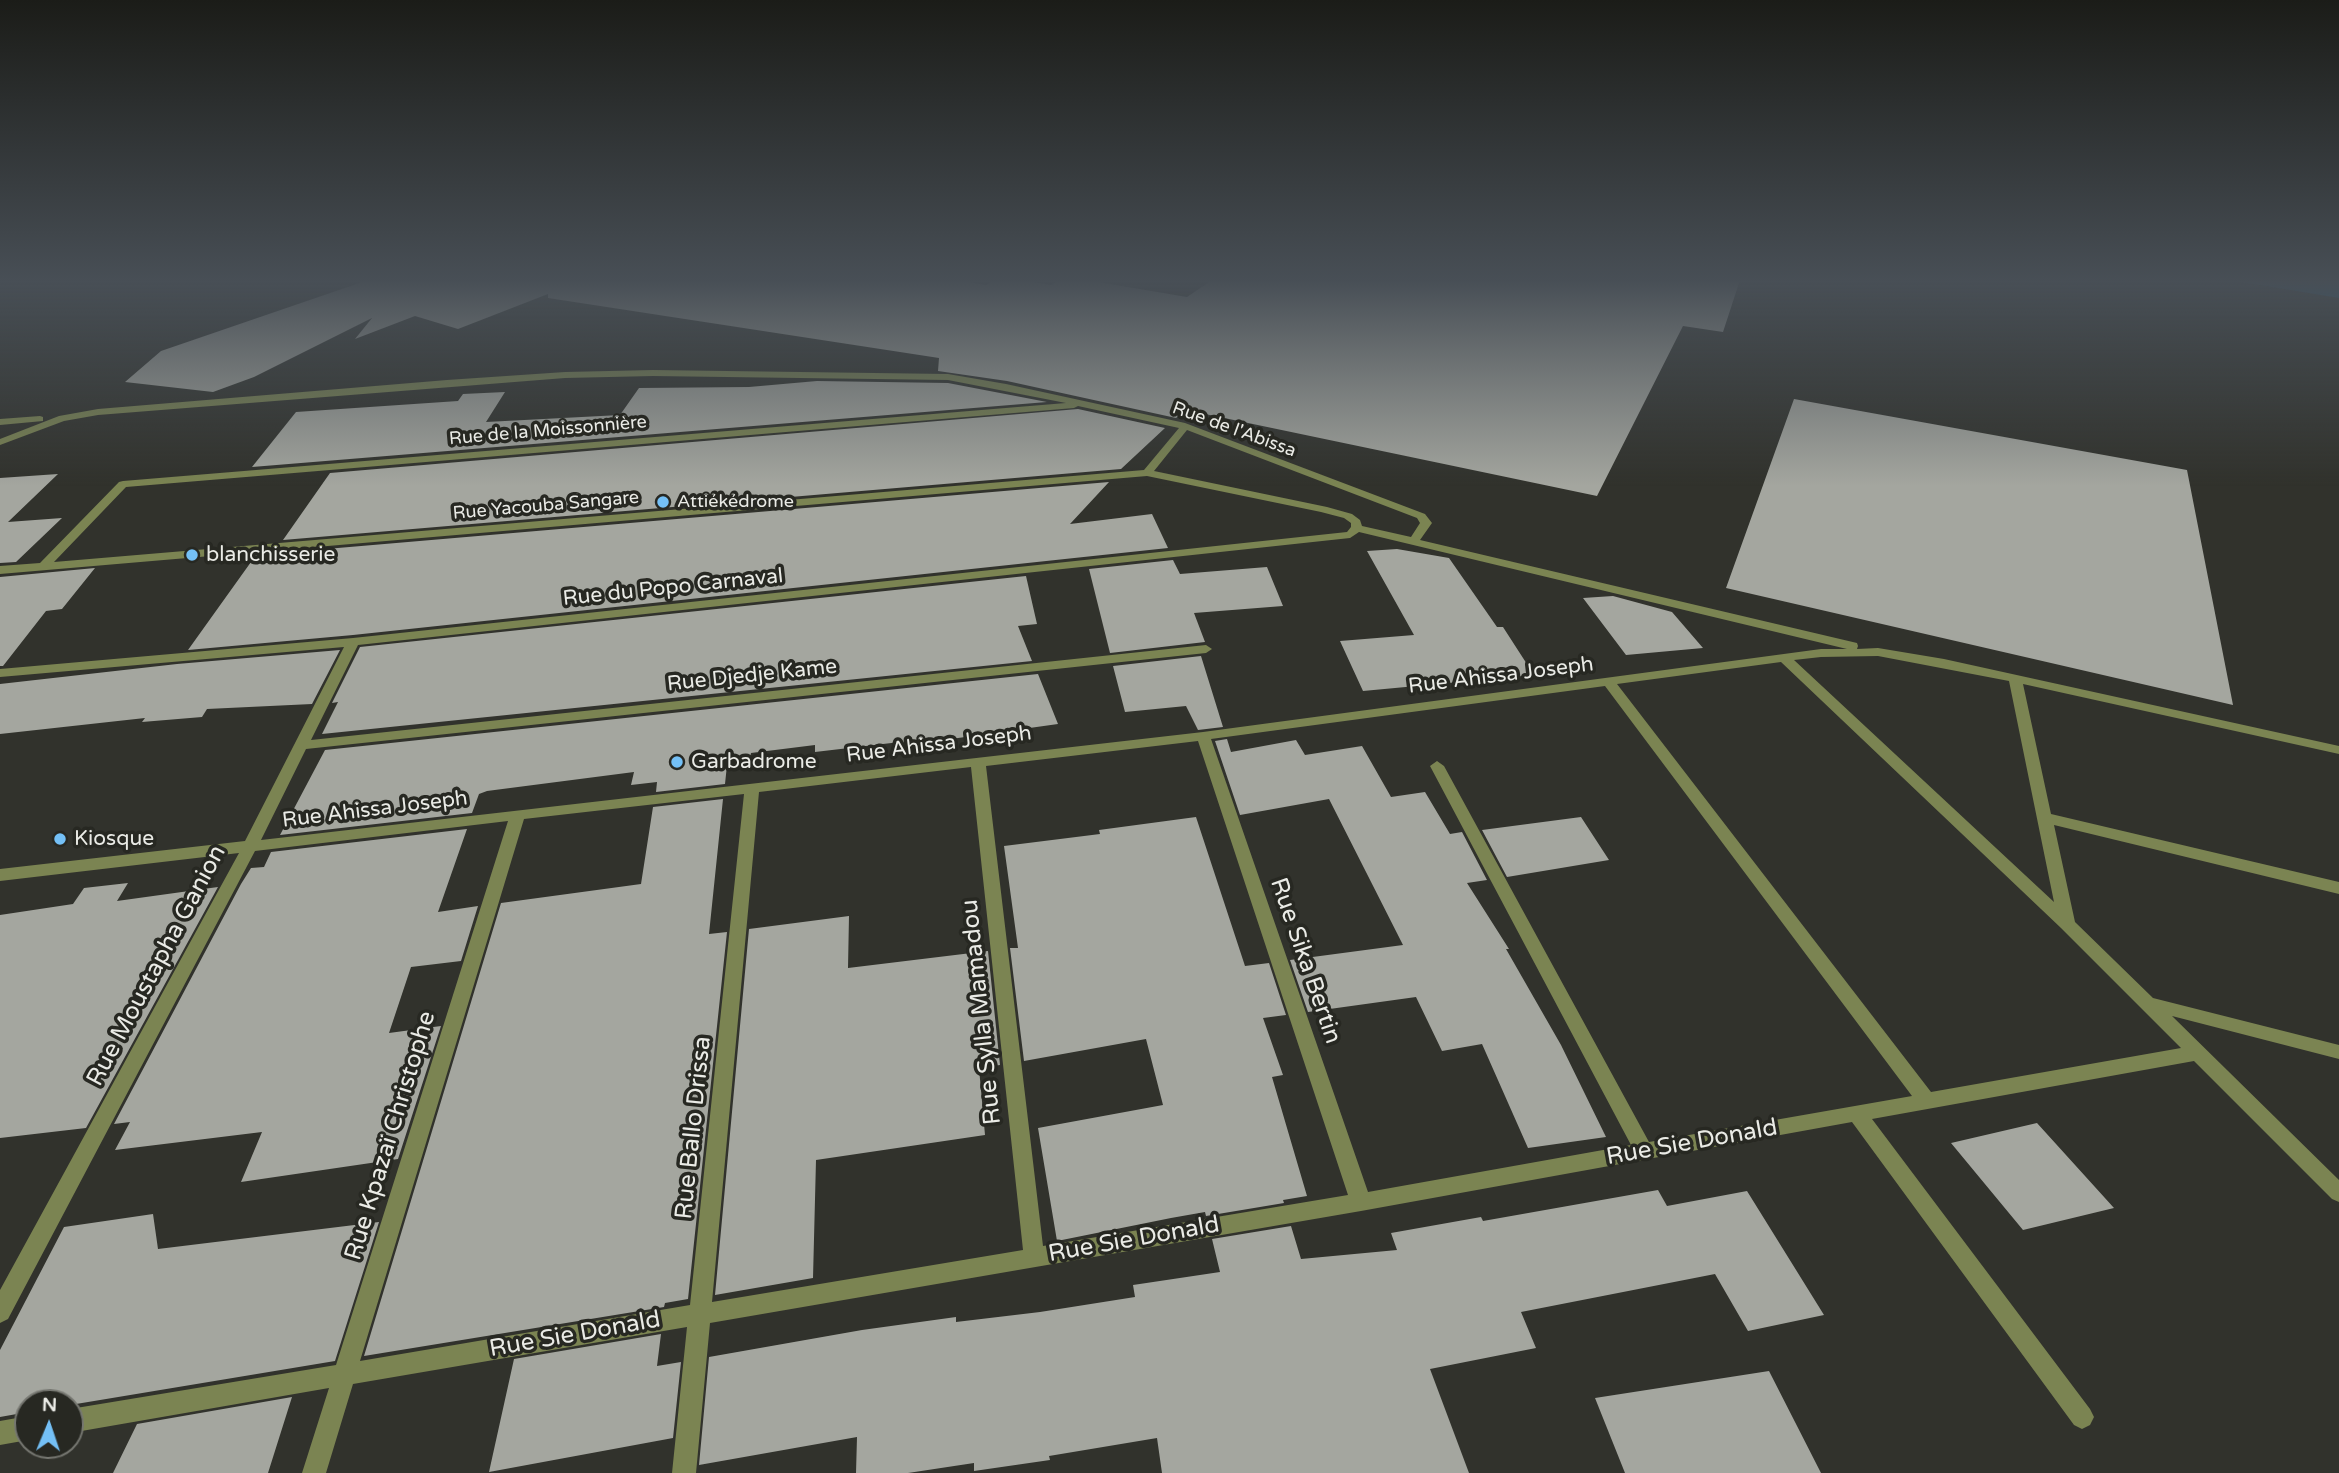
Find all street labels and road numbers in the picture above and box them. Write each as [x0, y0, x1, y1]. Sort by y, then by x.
street label: Rue de l'Abissa [1169, 398, 1299, 462]
street label: Rue de la Moissonnière [448, 412, 648, 450]
street label: Rue Yacouba Sangare [452, 487, 640, 525]
street label: Rue du Popo Carnaval [562, 564, 784, 612]
street label: Rue Ahissa Joseph [1407, 652, 1595, 700]
street label: Rue Djedje Kame [666, 655, 838, 697]
street label: Rue Ahissa Joseph [845, 721, 1033, 769]
street label: Rue Ahissa Joseph [281, 786, 469, 834]
street label: Rue Moustapha Ganion [81, 841, 233, 1091]
street label: Rue Sika Bertin [1263, 874, 1347, 1048]
street label: Rue Sylla Mamadou [956, 898, 1008, 1126]
street label: Rue Kpazaï Christophe [339, 1008, 443, 1264]
street label: Rue Ballo Drissa [670, 1035, 718, 1221]
street label: Rue Sie Donald [1604, 1114, 1780, 1172]
street label: Rue Sie Donald [1046, 1211, 1222, 1269]
street label: Rue Sie Donald [487, 1306, 663, 1364]

